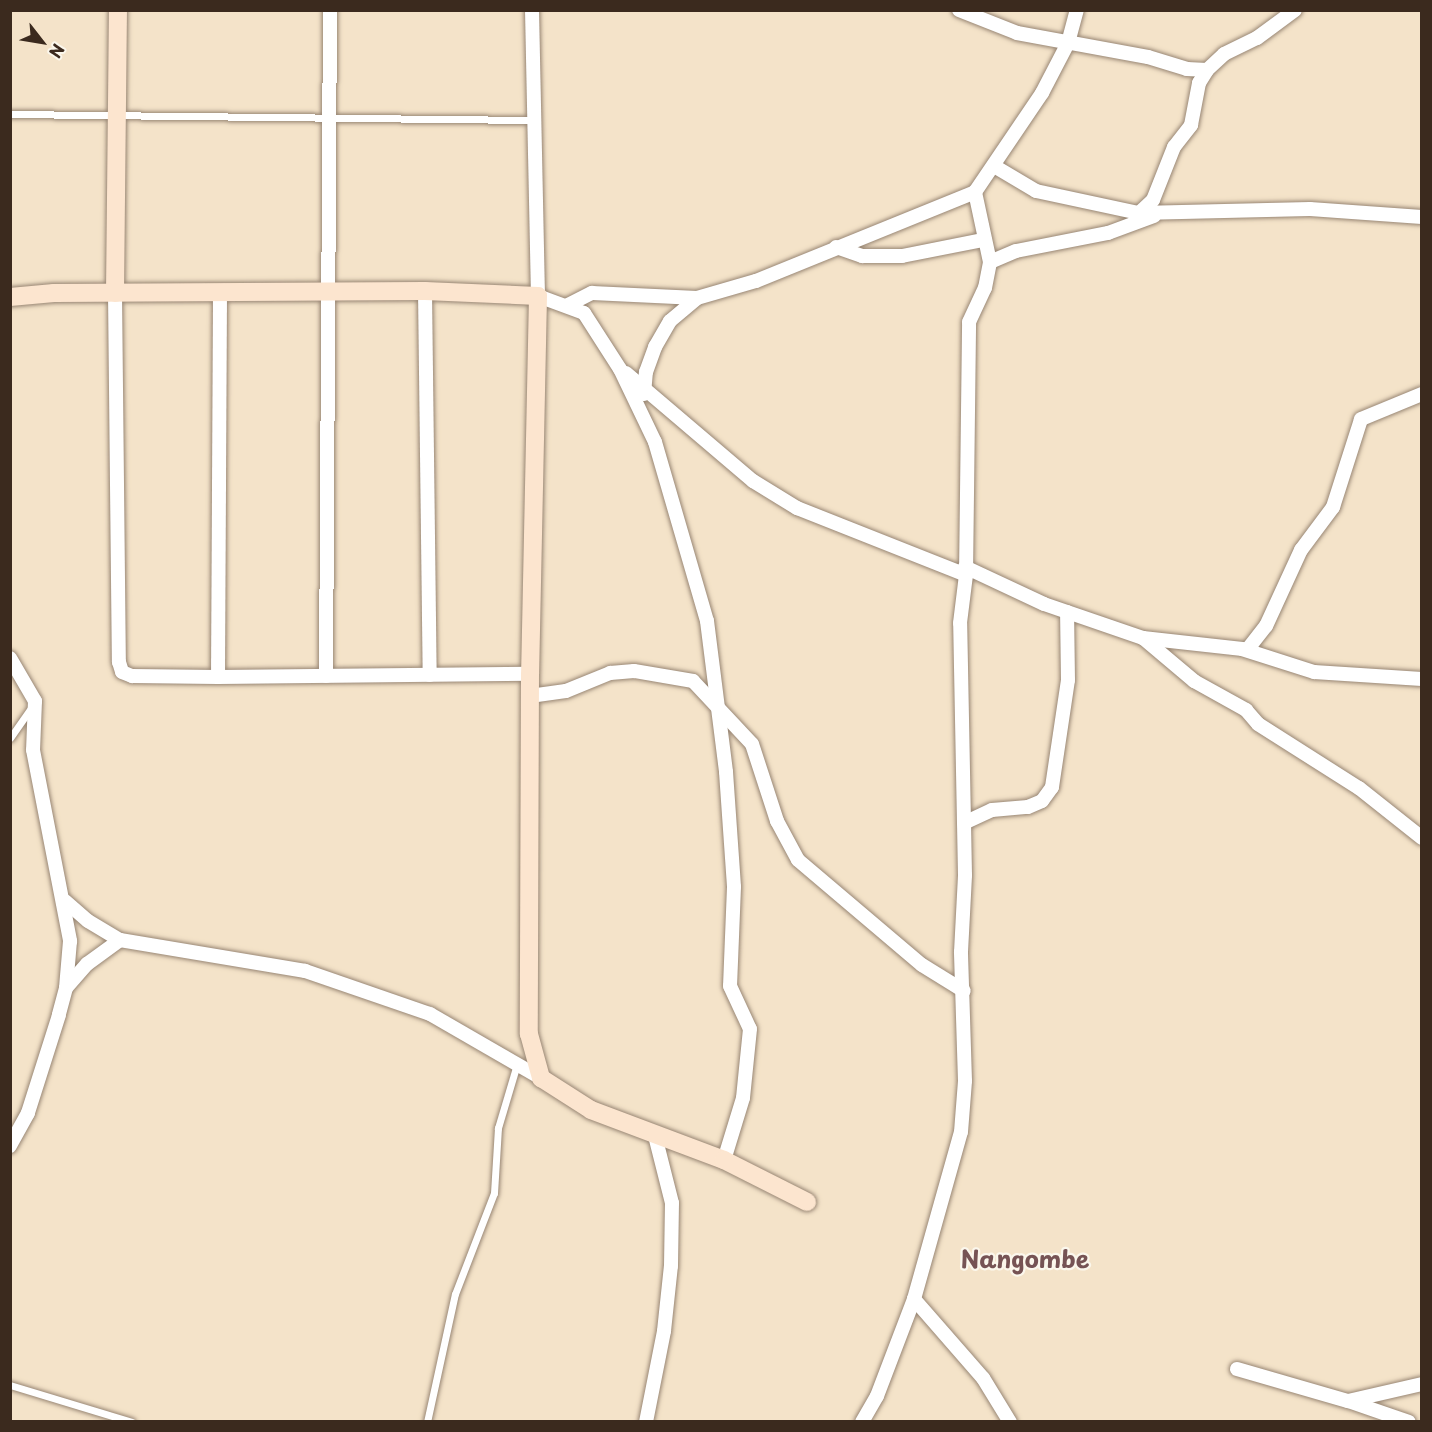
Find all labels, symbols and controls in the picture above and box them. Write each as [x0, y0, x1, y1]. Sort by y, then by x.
north arrow [12, 12, 72, 72]
text: N [44, 40, 71, 63]
district label: Nangombe [961, 1245, 1089, 1273]

